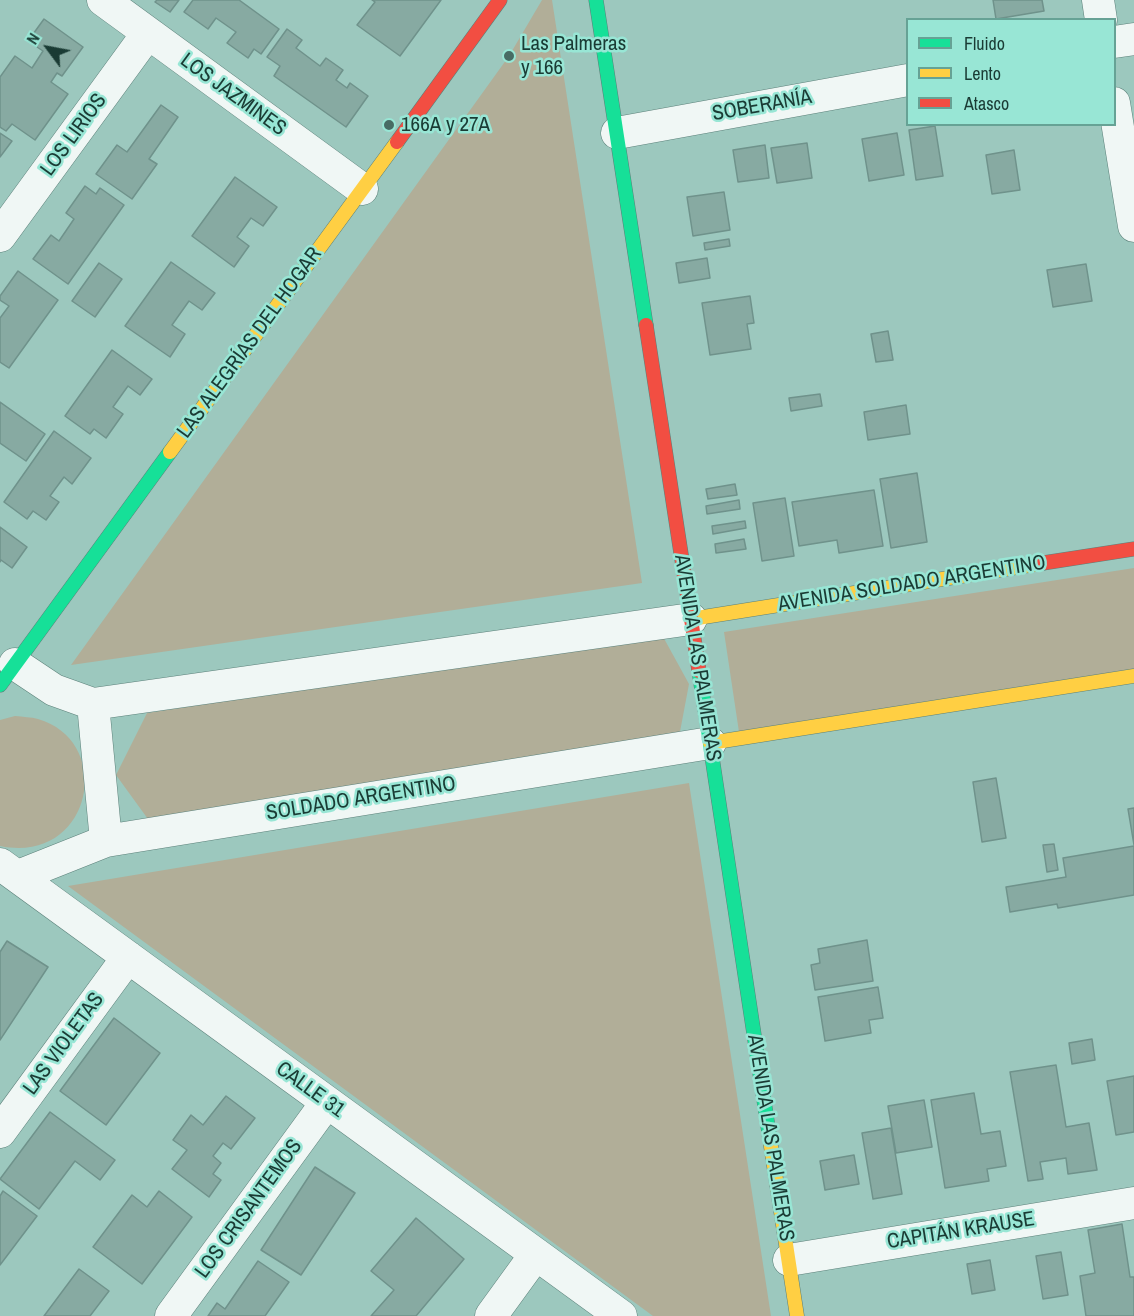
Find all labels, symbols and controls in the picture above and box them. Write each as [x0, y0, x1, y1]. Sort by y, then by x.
north arrow [18, 18, 78, 78]
legend [906, 18, 1116, 126]
text: N [21, 29, 45, 48]
place label: Las Palmeras y 166 [521, 31, 626, 81]
text: Fluido [964, 31, 1005, 56]
street label: LOS JAZMINES [175, 48, 291, 142]
marker: Las Palmeras y 166 [502, 49, 516, 63]
text: Lento [964, 61, 1001, 86]
street label: SOBERANÍA [710, 85, 814, 127]
street label: LOS LIRIOS [36, 89, 112, 181]
text: Atasco [964, 91, 1009, 116]
place label: 166A y 27A [401, 112, 490, 138]
marker: 166A y 27A [382, 118, 396, 132]
street label: LAS ALEGRÍAS DEL HOGAR [172, 243, 328, 443]
street label: AVENIDA SOLDADO ARGENTINO [776, 550, 1048, 618]
street label: AVENIDA LAS PALMERAS [668, 553, 726, 763]
street label: SOLDADO ARGENTINO [265, 772, 457, 826]
street label: LAS VIOLETAS [18, 988, 110, 1100]
street label: AVENIDA LAS PALMERAS [741, 1033, 799, 1243]
street label: CALLE 31 [271, 1057, 349, 1123]
street label: LOS CRISANTEMOS [190, 1135, 308, 1283]
street label: CAPITÁN KRAUSE [885, 1207, 1037, 1255]

